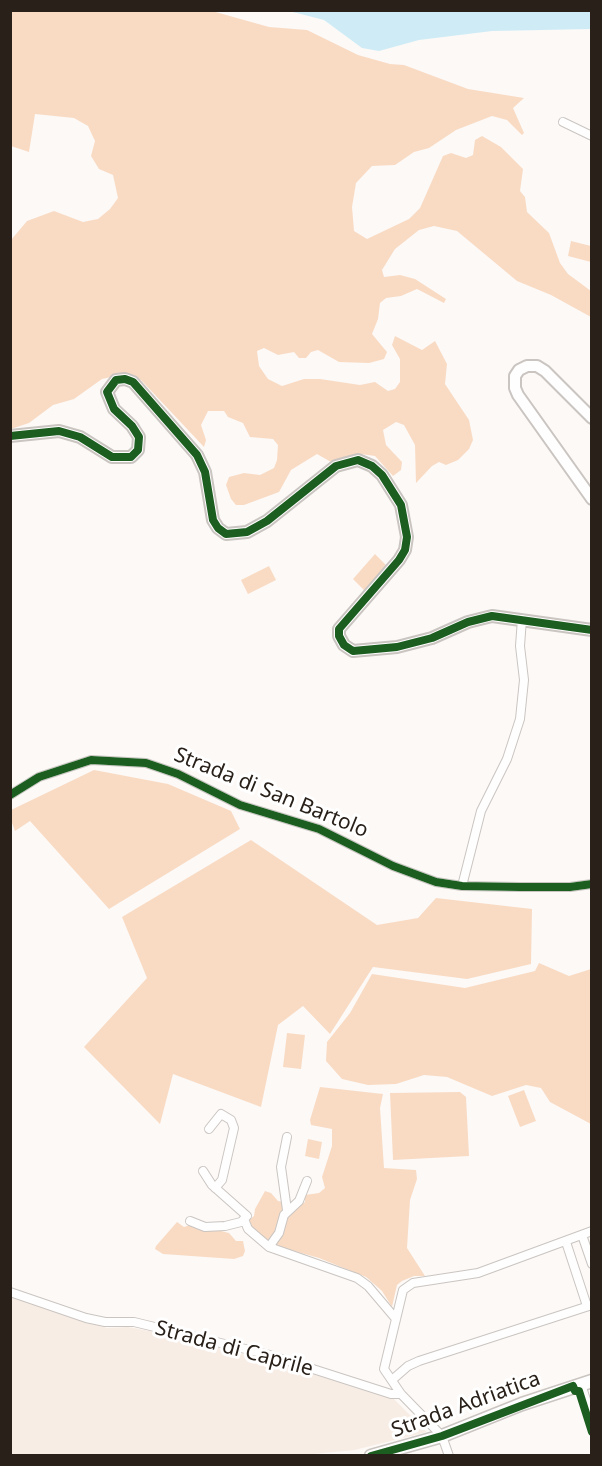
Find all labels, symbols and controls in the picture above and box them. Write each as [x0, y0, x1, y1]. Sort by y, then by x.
street label: Strada di San Bartolo [170, 742, 372, 844]
street label: Strada di Caprile [152, 1316, 316, 1382]
street label: Strada Adriatica [388, 1366, 544, 1444]

